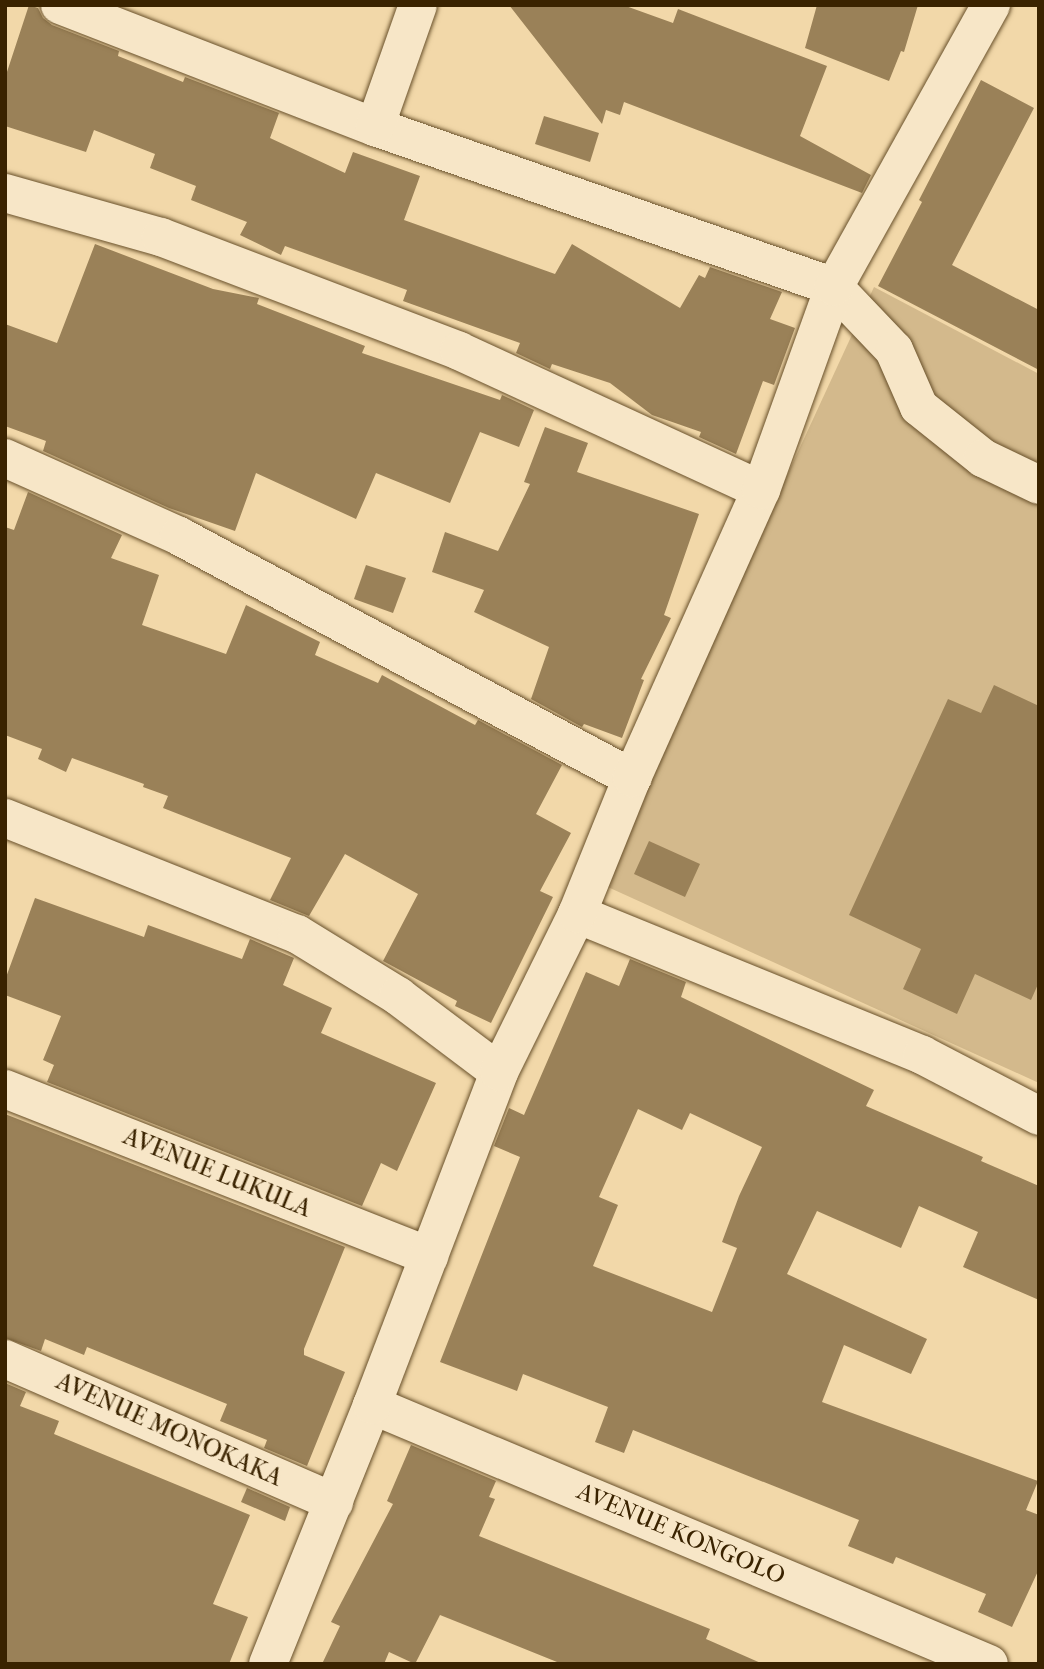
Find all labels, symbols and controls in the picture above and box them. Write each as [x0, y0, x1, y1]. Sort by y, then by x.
street label: AVENUE LUKULA [119, 1122, 315, 1224]
street label: AVENUE MONOKAKA [52, 1367, 286, 1493]
street label: AVENUE KONGOLO [573, 1477, 789, 1591]

